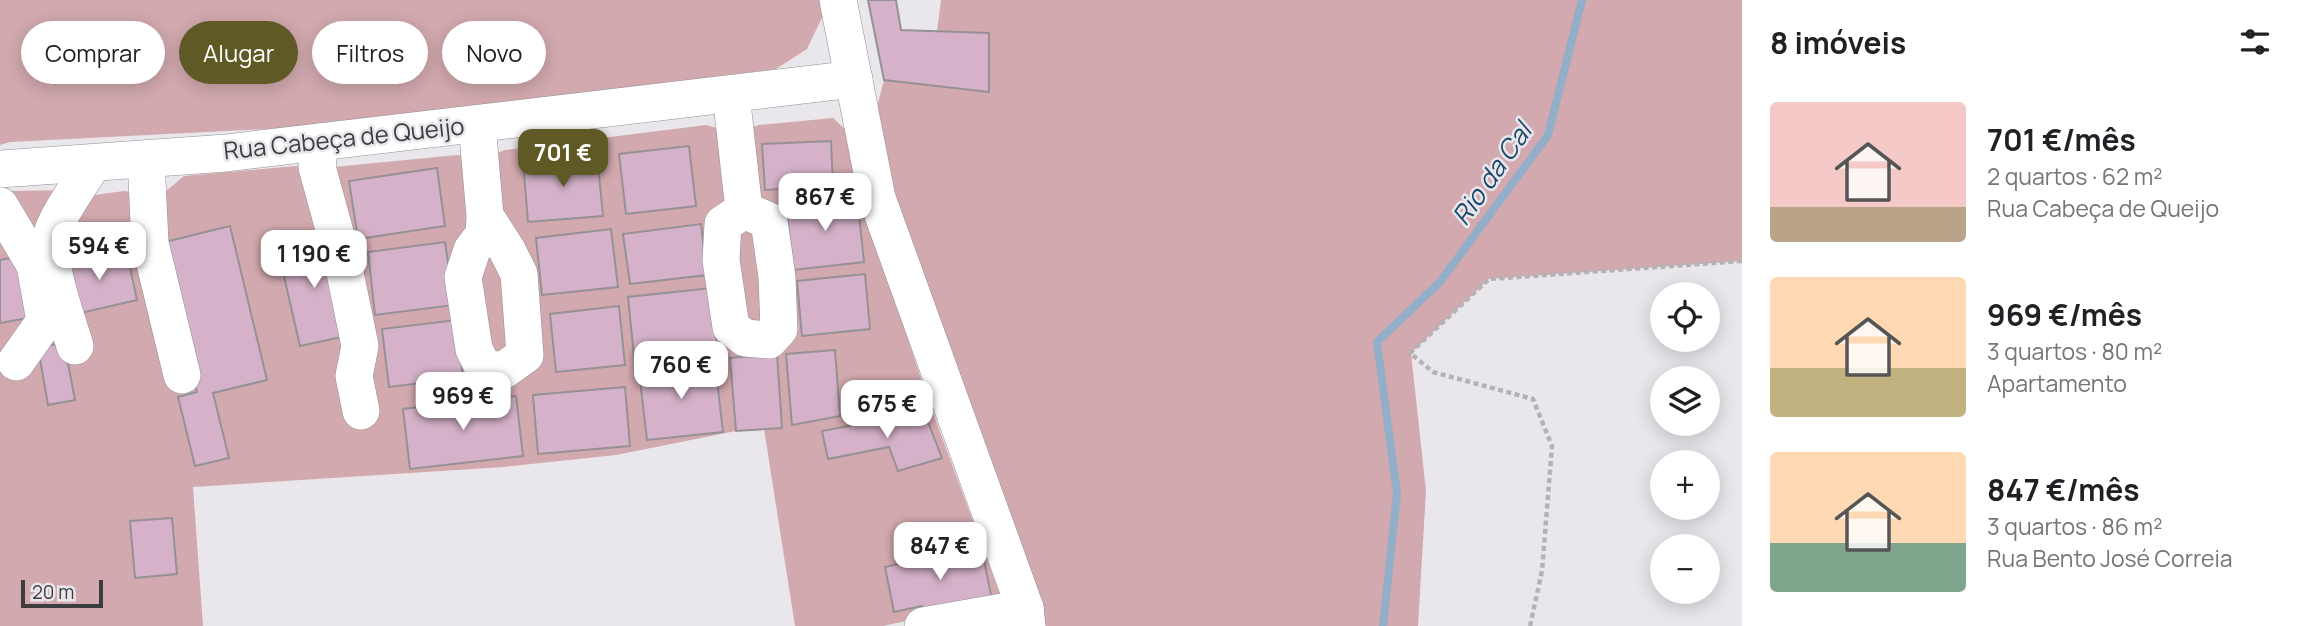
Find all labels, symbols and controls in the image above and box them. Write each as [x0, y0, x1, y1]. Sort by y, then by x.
chip: Comprar [21, 21, 165, 84]
chip: Alugar [179, 21, 298, 84]
chip: Filtros [312, 21, 428, 84]
chip: Novo [442, 21, 546, 84]
text: 8 imóveis [1770, 22, 1906, 63]
icon: filters [2236, 23, 2274, 61]
street label: Rua Cabeça de Queijo [222, 108, 466, 167]
water label: Rio da Cal [1443, 113, 1541, 232]
text: 701 €/mês [1987, 119, 2136, 160]
pin: 701 € [514, 130, 612, 189]
icon: home [1826, 130, 1910, 214]
text: 701 € [534, 136, 592, 168]
text: 2 quartos · 62 m² [1987, 160, 2162, 192]
pin: 867 € [776, 174, 874, 233]
text: 867 € [795, 180, 855, 212]
text: Rua Cabeça de Queijo [1987, 192, 2219, 224]
pin: 594 € [50, 222, 148, 282]
text: 594 € [68, 229, 130, 261]
pin: 1 190 € [249, 230, 379, 290]
text: 1 190 € [277, 237, 351, 269]
map controls [1650, 282, 1720, 604]
button: locate [1650, 282, 1720, 352]
text: 969 €/mês [1987, 294, 2142, 335]
icon: home [1826, 305, 1910, 389]
text: 3 quartos · 80 m² [1987, 335, 2162, 367]
pin: 760 € [632, 342, 730, 401]
text: 760 € [650, 348, 712, 380]
button: layers [1650, 366, 1720, 436]
text: Apartamento [1987, 367, 2127, 399]
pin: 969 € [414, 372, 512, 432]
text: 969 € [432, 379, 494, 411]
pin: 675 € [838, 380, 936, 440]
text: 675 € [857, 387, 917, 419]
button: + [1650, 450, 1720, 520]
text: 847 €/mês [1987, 469, 2139, 510]
icon: home [1826, 480, 1910, 564]
text: 3 quartos · 86 m² [1987, 510, 2162, 542]
pin: 847 € [891, 522, 989, 582]
text: 847 € [910, 529, 970, 561]
button: − [1650, 534, 1720, 604]
text: Rua Bento José Correia [1987, 542, 2233, 574]
scale bar [21, 577, 103, 609]
text: 20 m [32, 579, 74, 605]

